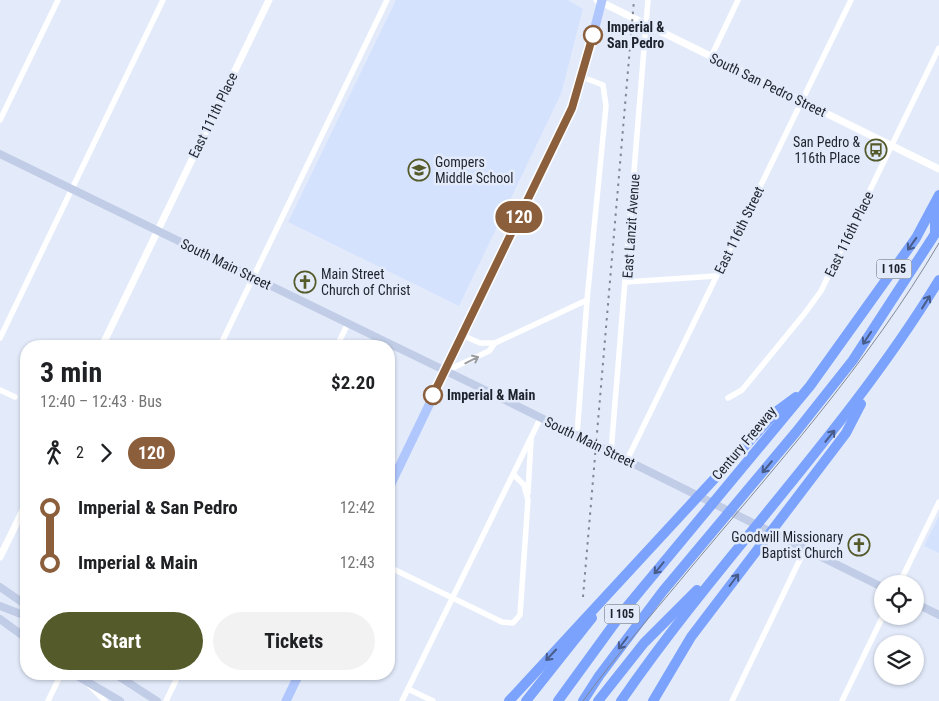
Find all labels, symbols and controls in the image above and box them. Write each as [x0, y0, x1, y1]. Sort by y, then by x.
place label: Imperial & San Pedro [607, 19, 664, 51]
marker: Imperial & San Pedro [583, 25, 603, 45]
street label: South San Pedro Street [707, 50, 829, 120]
street label: East 111th Place [185, 69, 241, 160]
place label: San Pedro & 116th Place [793, 134, 860, 166]
bus stop icon: San Pedro & 116th Place [864, 138, 888, 162]
place label: Gompers Middle School [435, 154, 513, 186]
school or university icon: Gompers Middle School [407, 158, 431, 182]
street label: East Lanzit Avenue [619, 173, 643, 279]
street label: East 116th Street [711, 184, 767, 276]
street label: East 116th Place [821, 188, 877, 279]
line badge: 120 [490, 201, 548, 233]
text: 120 [505, 206, 533, 227]
street label: South Main Street [178, 235, 274, 293]
one-way arrow [907, 237, 917, 251]
road number: I 105 [876, 260, 912, 278]
place label: Main Street Church of Christ [321, 266, 410, 298]
church icon: Main Street Church of Christ [293, 270, 317, 294]
one-way arrow [921, 295, 931, 309]
one-way arrow [862, 331, 872, 345]
one-way arrow [464, 355, 479, 364]
text: 3 min [40, 356, 102, 389]
text: $2.20 [331, 371, 375, 394]
marker: Imperial & Main [423, 385, 443, 405]
place label: Imperial & Main [447, 387, 535, 403]
text: 12:40 – 12:43 · Bus [40, 392, 162, 411]
street label: Century Freeway [709, 403, 779, 483]
street label: South Main Street [542, 413, 638, 471]
one-way arrow [825, 430, 836, 443]
icon: walk [40, 439, 68, 467]
icon: forward [92, 439, 120, 467]
text: 120 [138, 442, 165, 463]
text: 2 [76, 443, 84, 462]
one-way arrow [762, 460, 773, 473]
text: Imperial & San Pedro [78, 496, 238, 519]
text: 12:42 [340, 498, 375, 517]
place label: Goodwill Missionary Baptist Church [731, 529, 843, 561]
church icon: Goodwill Missionary Baptist Church [847, 533, 871, 557]
text: Imperial & Main [78, 551, 198, 574]
text: 12:43 [340, 553, 375, 572]
one-way arrow [653, 561, 664, 574]
one-way arrow [728, 574, 739, 587]
map controls [874, 575, 924, 685]
button: locate [874, 575, 924, 625]
road number: I 105 [604, 604, 640, 624]
button: Start [40, 612, 203, 670]
button: Tickets [213, 612, 375, 670]
button: layers [874, 635, 924, 685]
one-way arrow [618, 636, 628, 650]
one-way arrow [545, 649, 557, 662]

